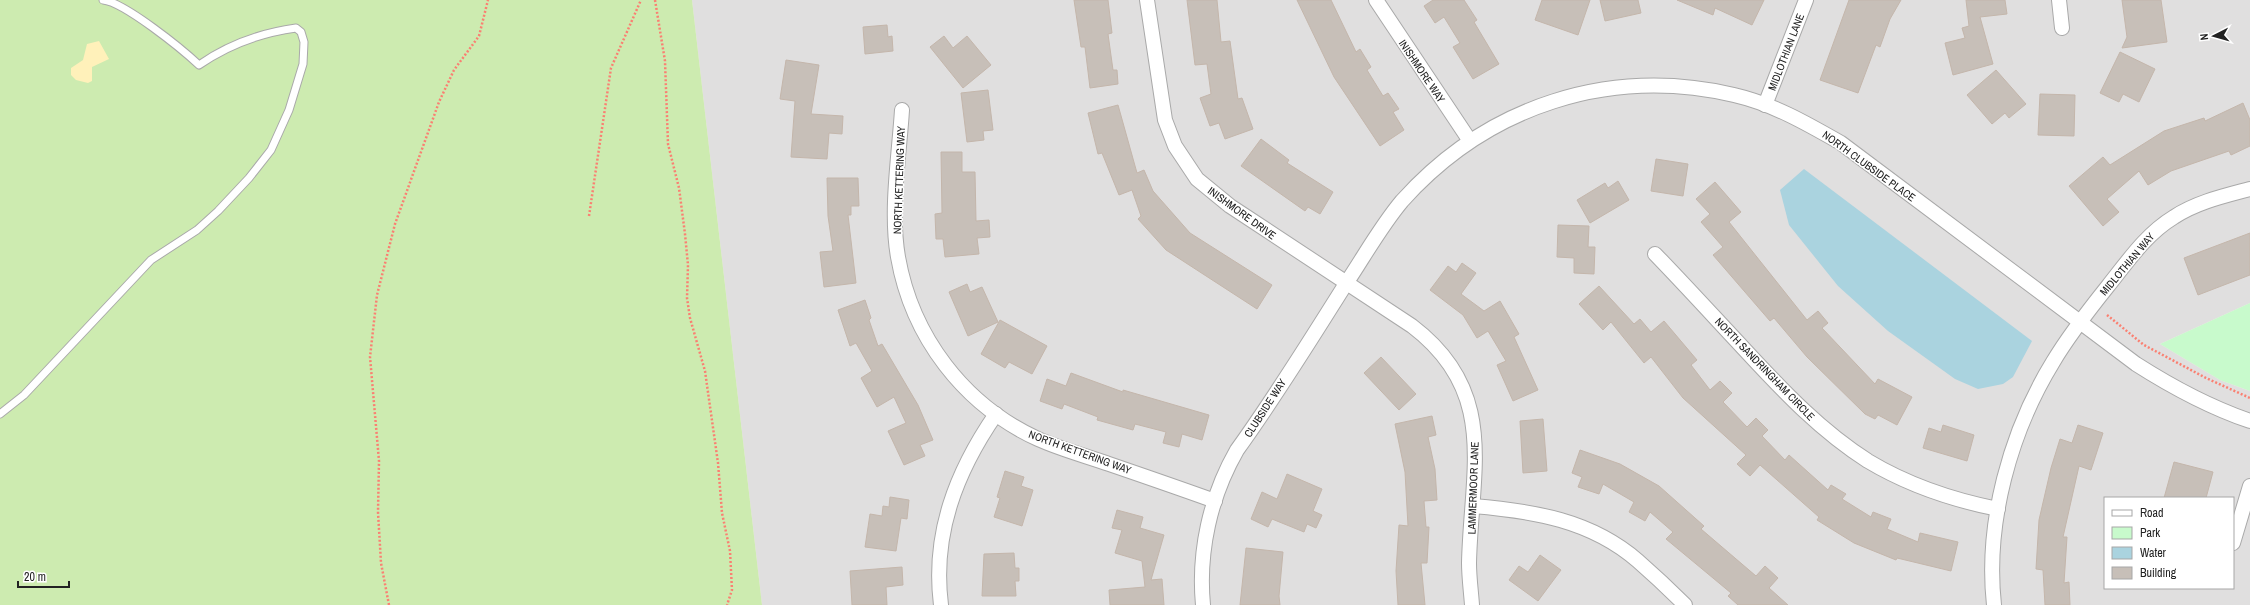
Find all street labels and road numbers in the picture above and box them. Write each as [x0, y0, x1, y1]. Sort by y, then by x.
street label: MIDLOTHIAN LANE [1765, 11, 1807, 93]
street label: INISHMORE WAY [1396, 37, 1448, 105]
street label: NORTH KETTERING WAY [890, 126, 908, 234]
street label: NORTH CLUBSIDE PLACE [1820, 128, 1918, 204]
street label: INISHMORE DRIVE [1205, 183, 1279, 243]
street label: MIDLOTHIAN WAY [2097, 230, 2157, 298]
street label: NORTH SANDRINGHAM CIRCLE [1712, 315, 1818, 423]
street label: CLUBSIDE WAY [1241, 376, 1289, 440]
street label: NORTH KETTERING WAY [1027, 427, 1133, 477]
street label: LAMMERMOOR LANE [1464, 441, 1482, 535]

